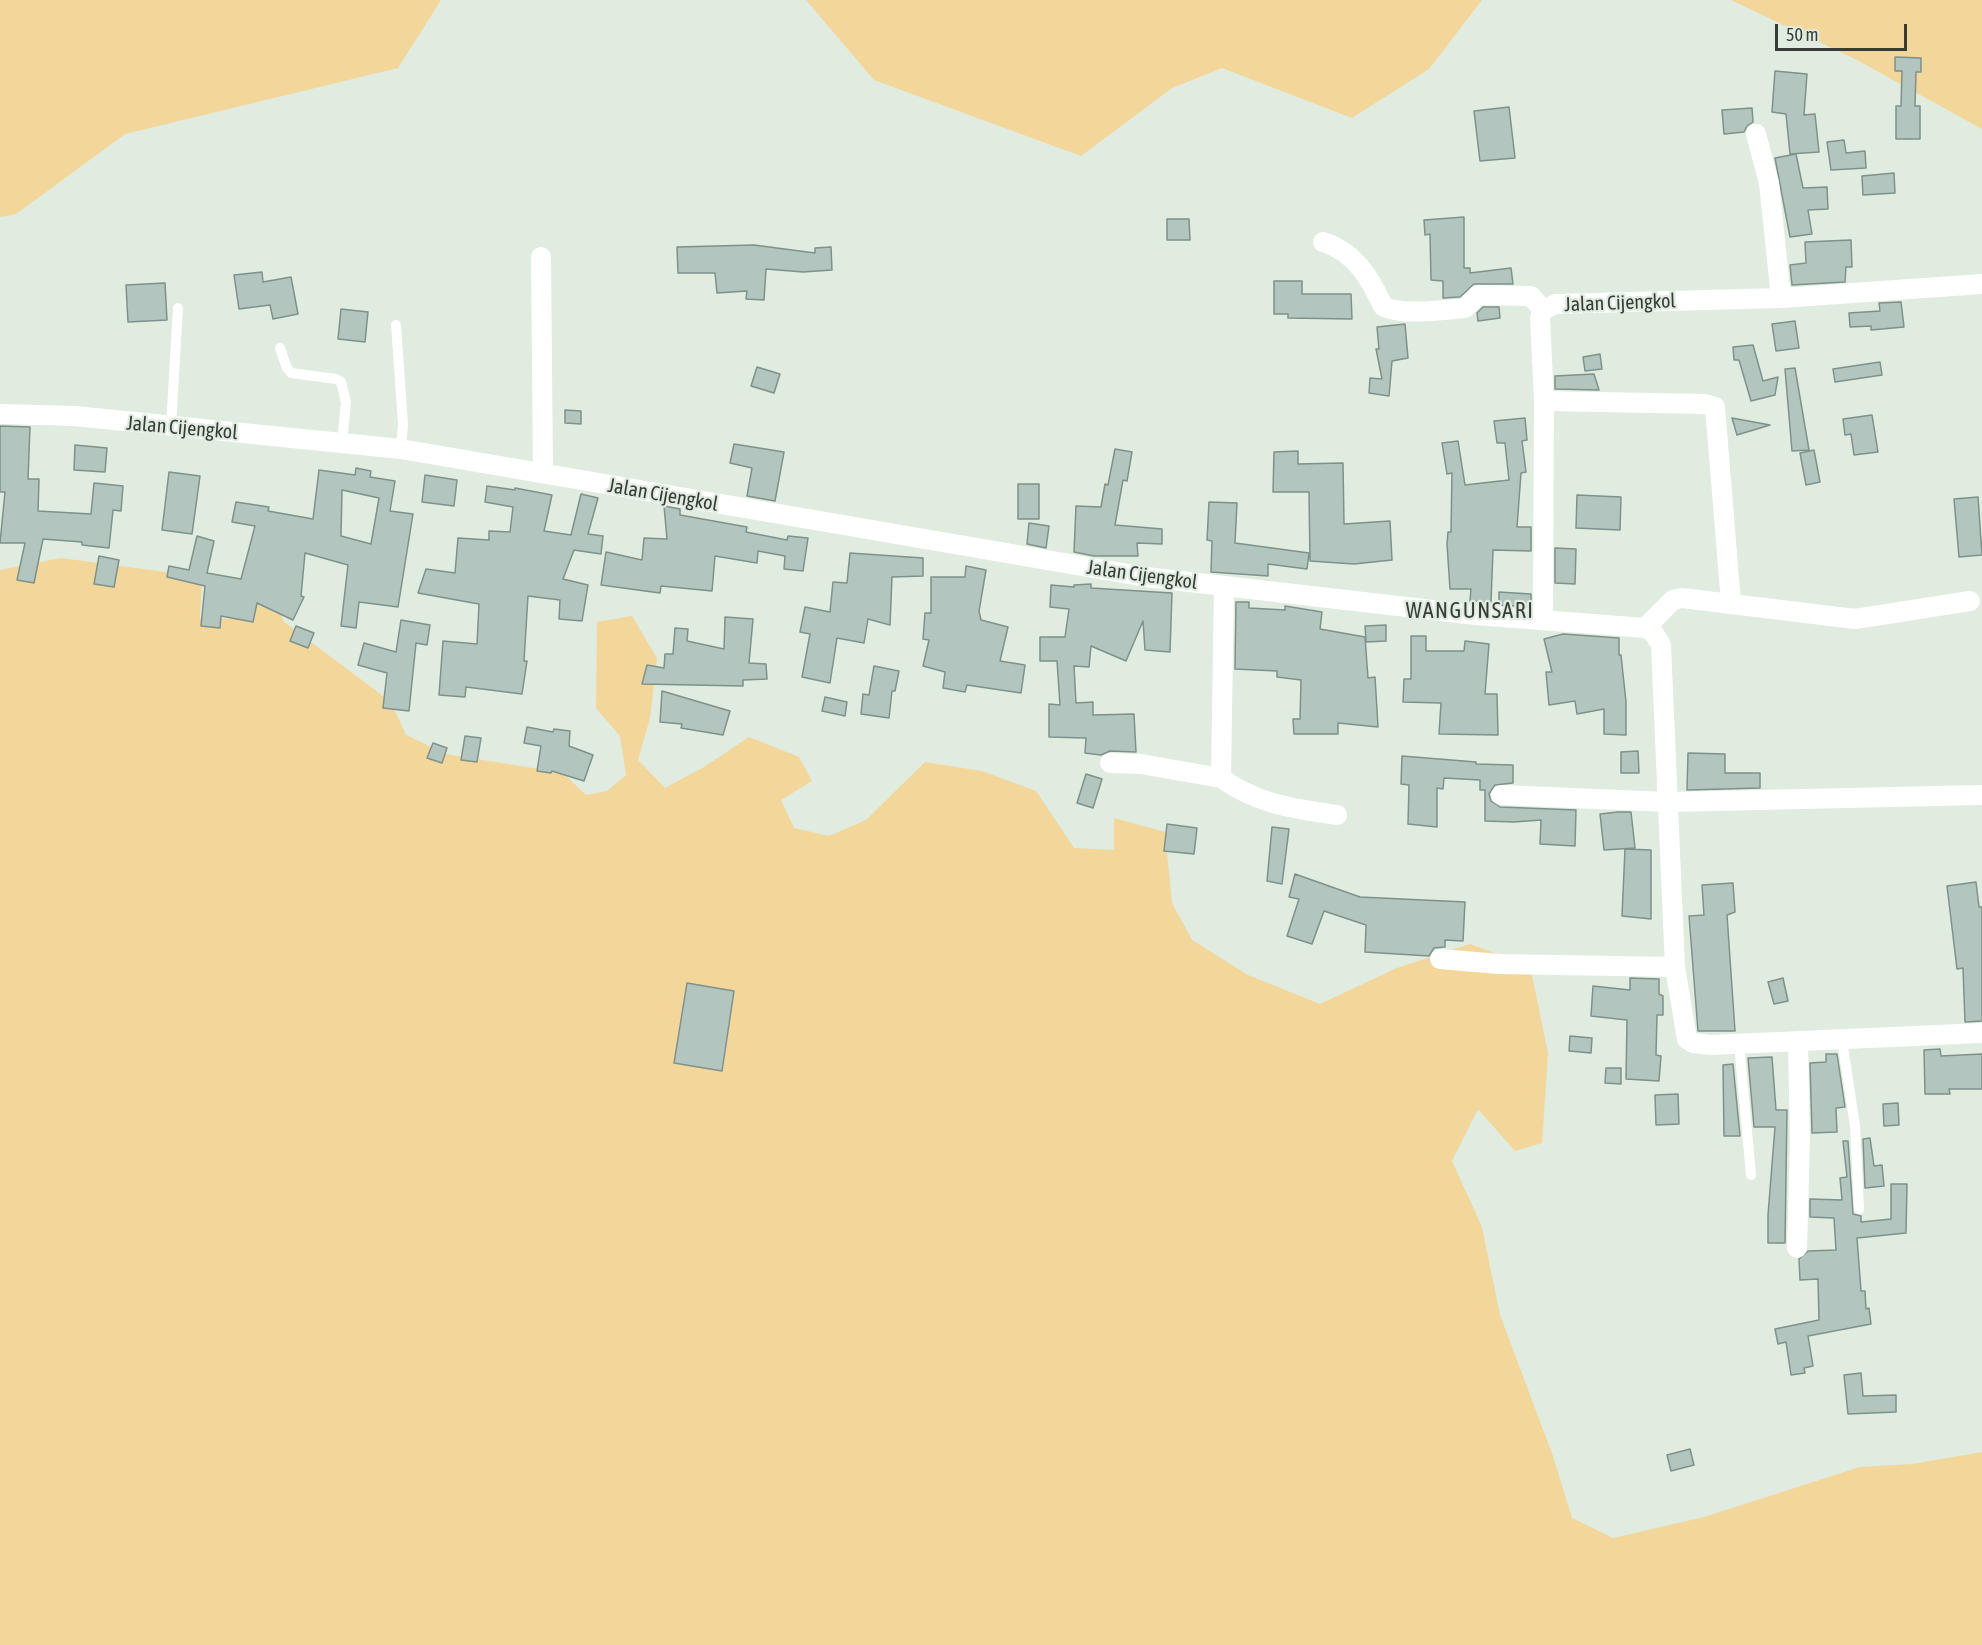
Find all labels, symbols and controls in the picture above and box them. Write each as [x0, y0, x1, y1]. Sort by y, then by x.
scale bar [1778, 12, 1910, 50]
text: 50 m [1786, 24, 1818, 45]
street label: Jalan Cijengkol [1564, 289, 1676, 317]
street label: Jalan Cijengkol [125, 411, 239, 445]
street label: Jalan Cijengkol [606, 474, 720, 516]
street label: Jalan Cijengkol [1085, 555, 1199, 595]
district label: WANGUNSARI [1406, 598, 1534, 624]

